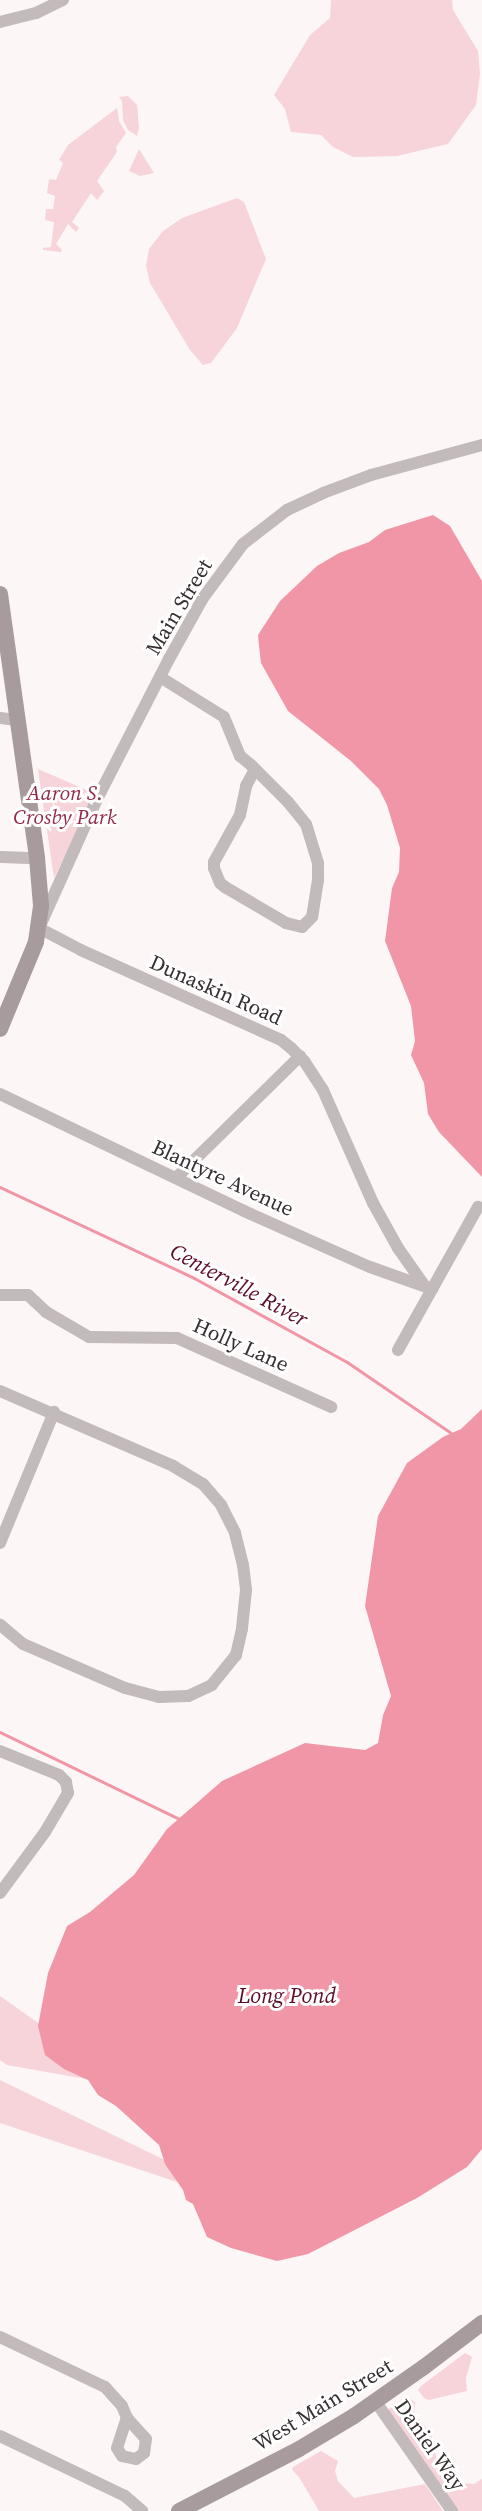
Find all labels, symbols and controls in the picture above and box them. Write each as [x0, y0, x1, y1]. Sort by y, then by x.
street label: Main Street [141, 554, 217, 660]
park label: Aaron S. Crosby Park [13, 780, 117, 830]
street label: Dunaskin Road [146, 950, 286, 1030]
street label: Blantyre Avenue [148, 1134, 298, 1222]
water label: Centerville River [166, 1238, 312, 1332]
street label: Holly Lane [189, 1313, 293, 1377]
water label: Long Pond [238, 1983, 336, 2009]
street label: West Main Street [249, 2354, 397, 2456]
street label: Daniel Way [389, 2394, 471, 2496]

